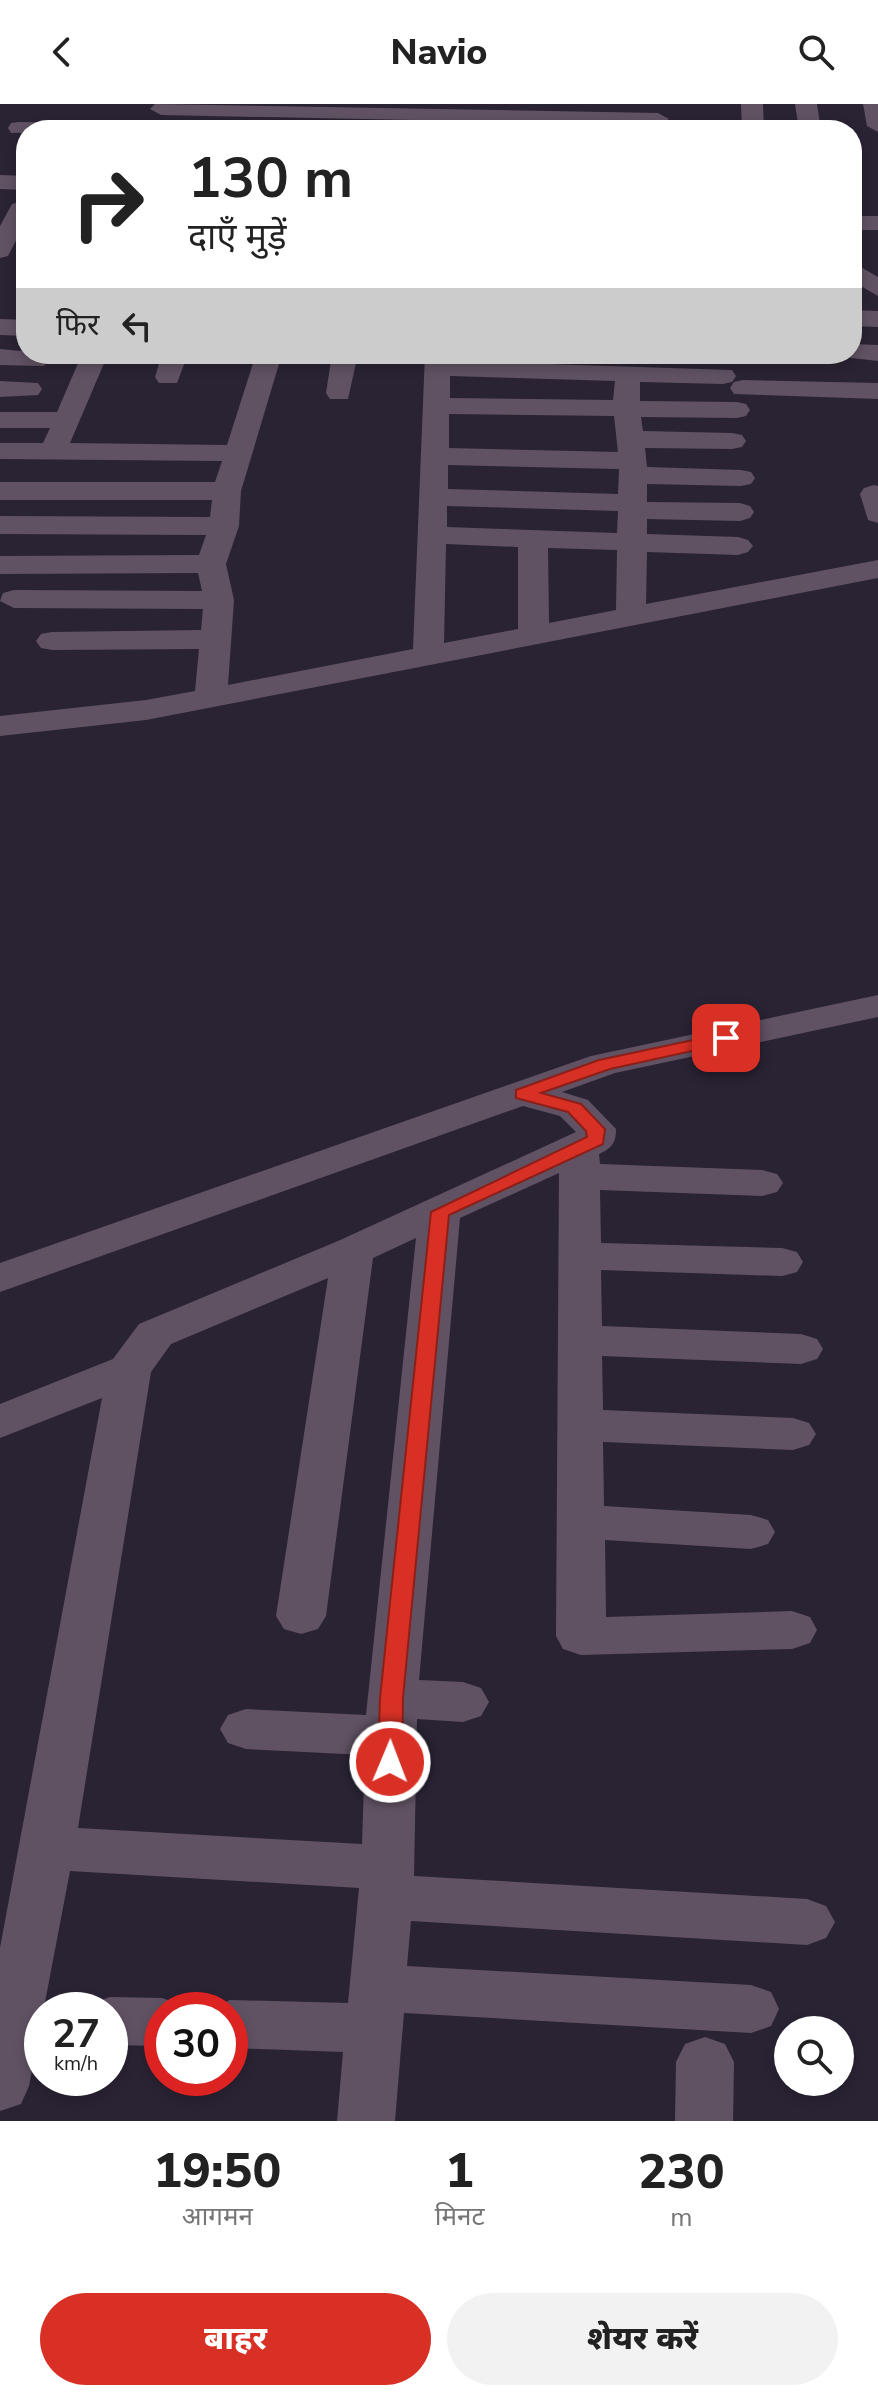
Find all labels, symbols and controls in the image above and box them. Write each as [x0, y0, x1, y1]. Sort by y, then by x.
text: Navio [390, 28, 488, 77]
icon: back [40, 30, 84, 74]
icon: search [794, 30, 838, 74]
text: 130 m [188, 140, 353, 217]
icon: right [56, 152, 160, 256]
text: दाएँ मुड़ें [188, 213, 286, 262]
icon: left [115, 304, 159, 348]
text: फिर [56, 305, 99, 346]
pin [692, 1004, 760, 1072]
icon: arrive [704, 1016, 748, 1060]
position arrow [348, 1720, 432, 1804]
speed limit sign: 30 [144, 1992, 248, 2096]
text: 27 [52, 2007, 100, 2061]
map controls [774, 2016, 854, 2096]
button: search [774, 2016, 854, 2096]
text: km/h [54, 2050, 98, 2077]
text: 19:50 [154, 2138, 281, 2204]
text: 1 [445, 2138, 474, 2204]
text: 230 [638, 2139, 724, 2205]
text: आगमन [182, 2199, 253, 2234]
text: मिनट [435, 2199, 485, 2234]
text: m [670, 2200, 692, 2235]
button: बाहर [40, 2293, 431, 2385]
button: शेयर करें [447, 2293, 838, 2385]

